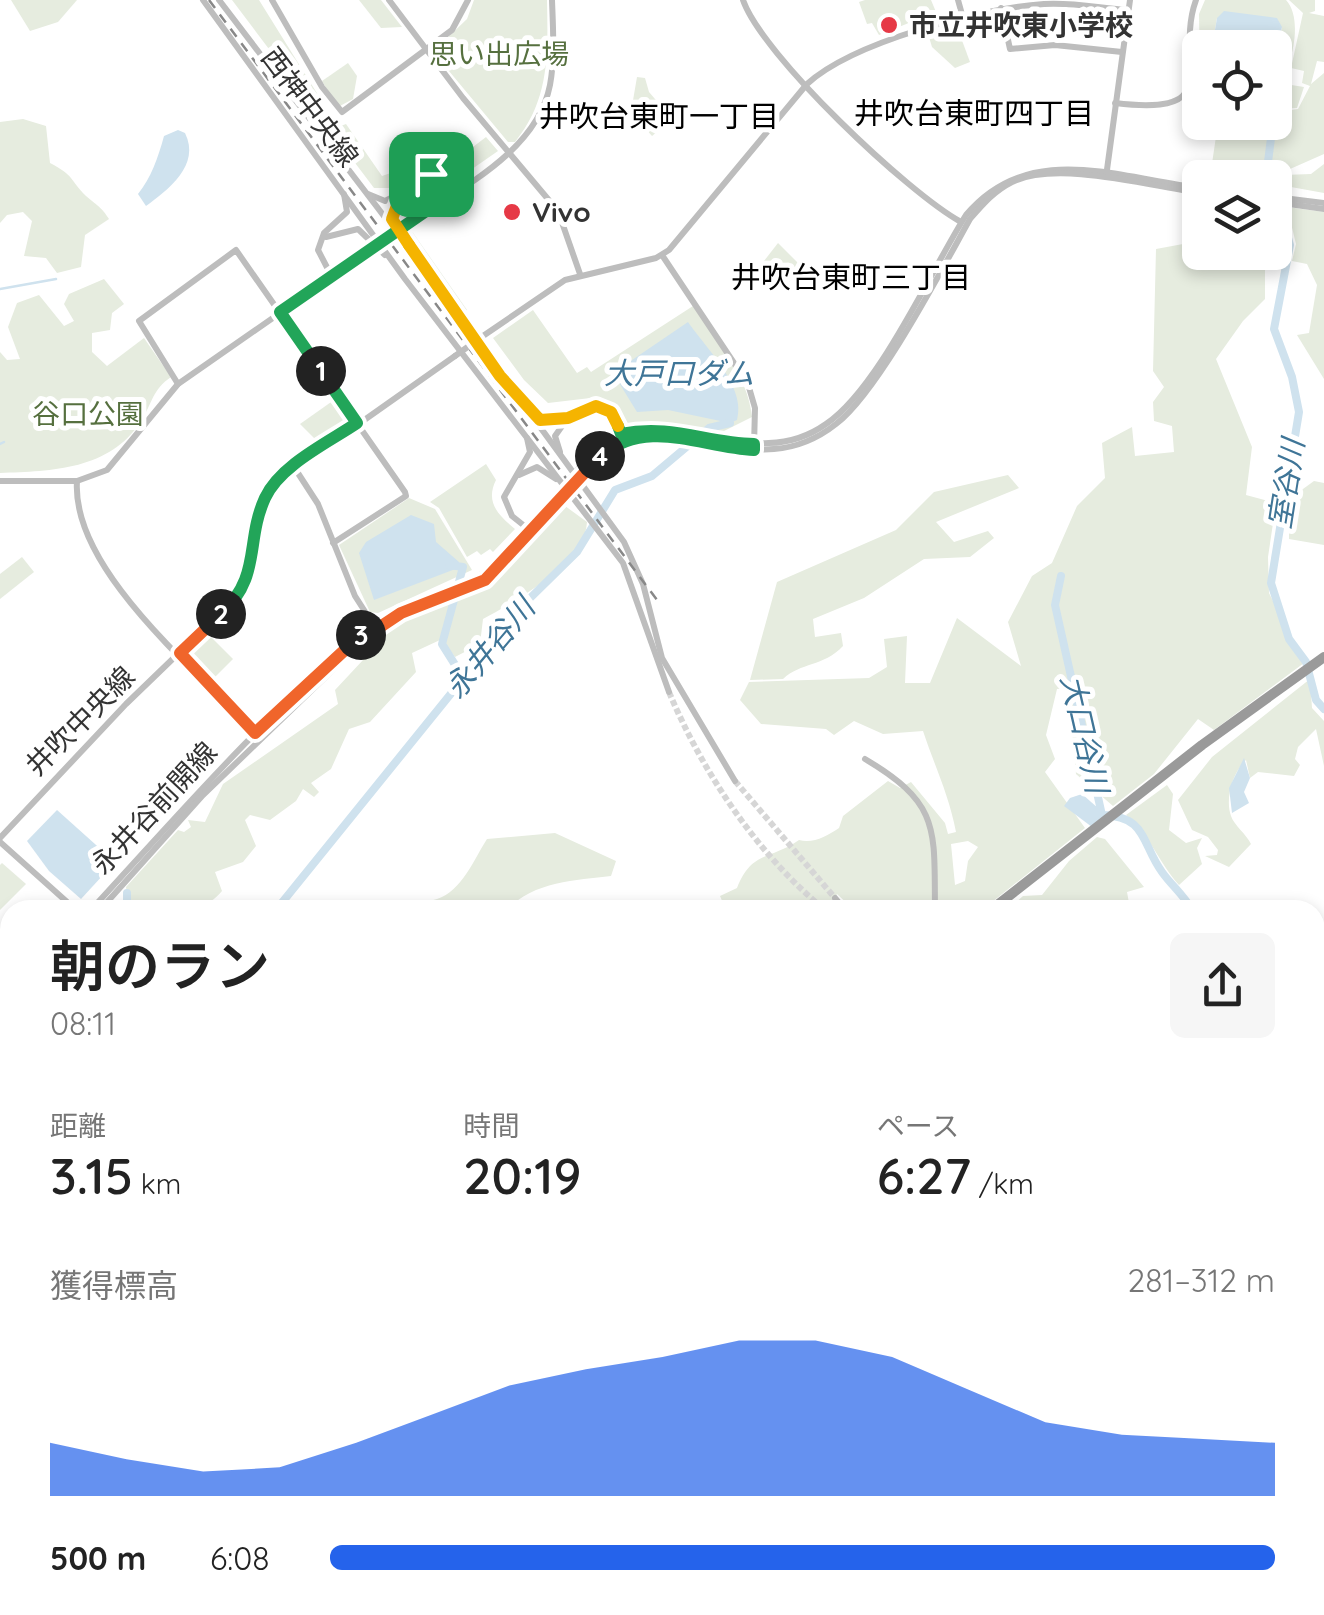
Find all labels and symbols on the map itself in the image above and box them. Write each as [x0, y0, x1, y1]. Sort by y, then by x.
place label: 市立井吹東小学校 [909, 7, 1133, 42]
marker: 市立井吹東小学校 [878, 14, 900, 36]
park label: 思い出広場 [429, 36, 569, 71]
street label: 西神中央線 [254, 40, 367, 173]
district label: 井吹台東町四丁目 [854, 94, 1094, 132]
district label: 井吹台東町一丁目 [539, 97, 779, 135]
pin [389, 132, 474, 217]
place label: Vivo [532, 194, 591, 229]
marker: Vivo [501, 201, 523, 223]
district label: 井吹台東町三丁目 [731, 258, 971, 296]
pin: 1 [296, 346, 346, 396]
water label: 大戸口ダム [604, 354, 754, 392]
park label: 谷口公園 [32, 396, 144, 431]
pin: 4 [575, 431, 625, 481]
water label: 室谷川 [1260, 433, 1312, 531]
water label: 永井谷川 [436, 587, 544, 706]
pin: 2 [196, 589, 246, 639]
pin: 3 [336, 610, 386, 660]
street label: 井吹中央線 [18, 659, 142, 783]
water label: 大口谷川 [1053, 671, 1118, 799]
street label: 永井谷前開線 [84, 734, 224, 881]

